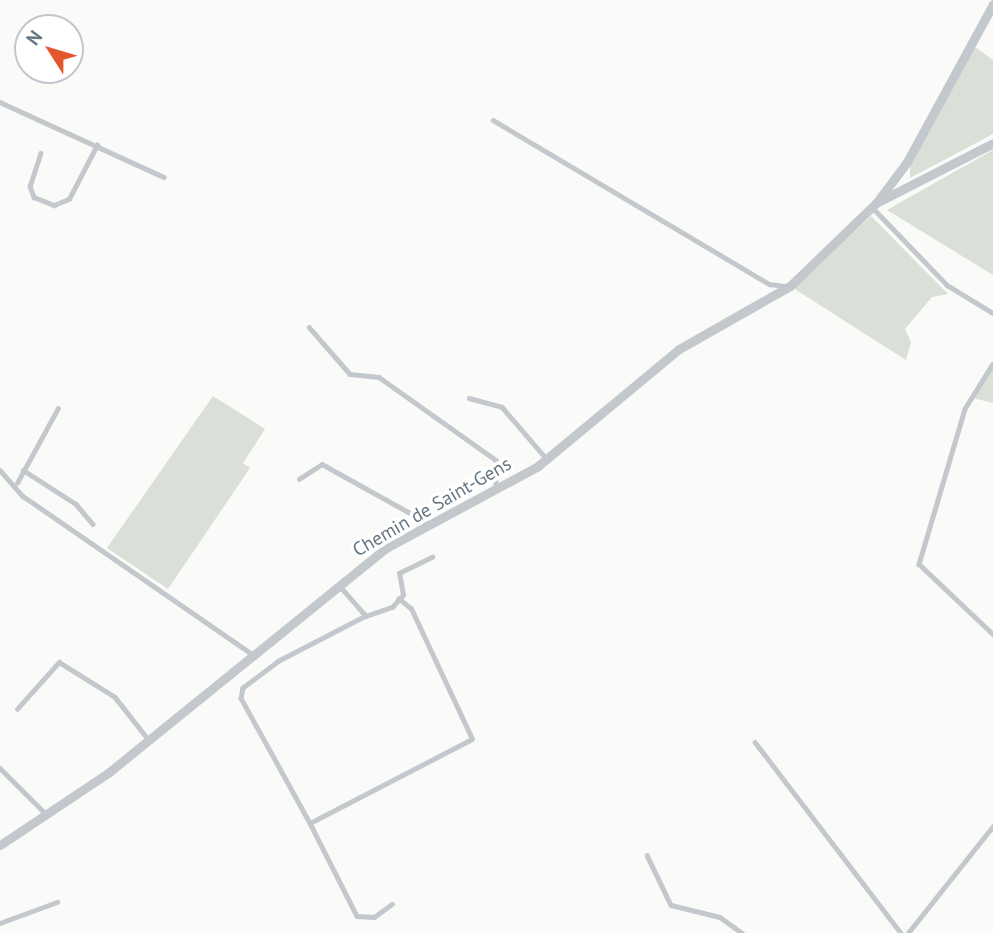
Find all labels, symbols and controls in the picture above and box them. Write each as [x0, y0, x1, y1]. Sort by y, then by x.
north arrow [14, 14, 84, 84]
text: N [20, 25, 47, 50]
street label: Chemin de Saint-Gens [349, 452, 515, 562]

